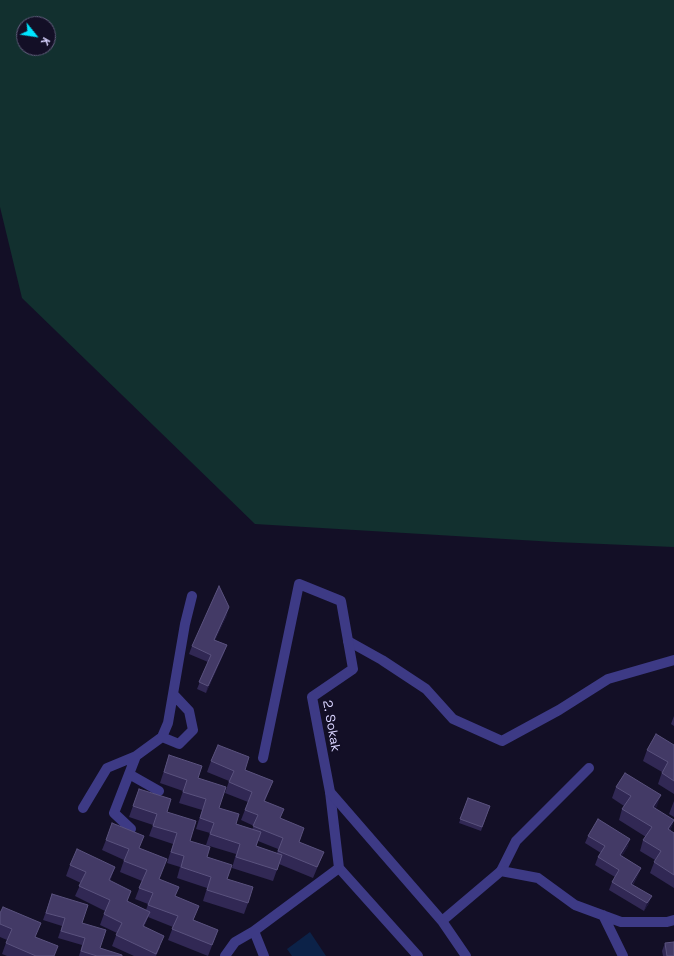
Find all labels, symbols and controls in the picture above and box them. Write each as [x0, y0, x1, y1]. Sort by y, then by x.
north arrow [16, 16, 56, 56]
text: K [38, 35, 53, 48]
street label: 2. Sokak [319, 699, 343, 753]

